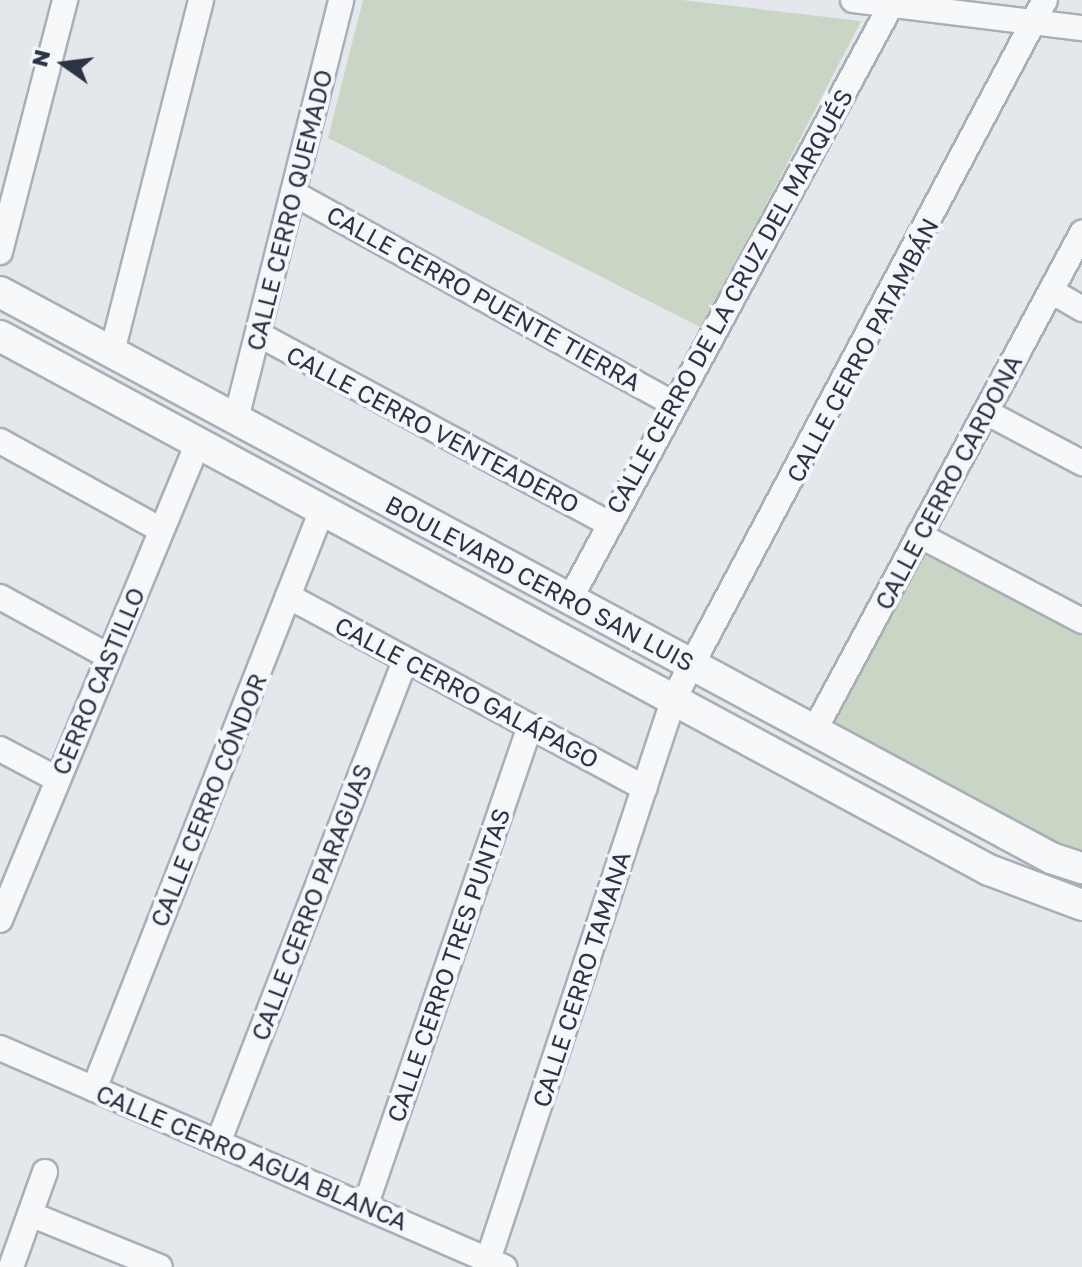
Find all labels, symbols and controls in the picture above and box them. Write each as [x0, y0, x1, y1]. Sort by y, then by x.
north arrow [24, 24, 104, 104]
text: N [25, 47, 55, 69]
street label: CALLE CERRO QUEMADO [240, 67, 338, 353]
street label: CALLE CERRO DE LA CRUZ DEL MARQUÉS [600, 84, 858, 518]
street label: CALLE CERRO PUENTE TIERRA [322, 199, 646, 397]
street label: CALLE CERRO PATAMBÁN [780, 213, 944, 487]
street label: CALLE CERRO VENTEADERO [282, 339, 584, 519]
street label: CALLE CERRO CARDONA [869, 350, 1027, 614]
street label: BOULEVARD CERRO SAN LUIS [381, 489, 699, 677]
street label: CERRO CASTILLO [46, 583, 150, 779]
street label: CALLE CERRO GALÁPAGO [330, 610, 604, 774]
street label: CALLE CERRO CÓNDOR [144, 669, 272, 931]
street label: CALLE CERRO PARAGUAS [245, 760, 377, 1044]
street label: CALLE CERRO TRES PUNTAS [381, 804, 515, 1126]
street label: CALLE CERRO TAMANA [526, 847, 636, 1111]
street label: CALLE CERRO AGUA BLANCA [92, 1078, 412, 1236]

